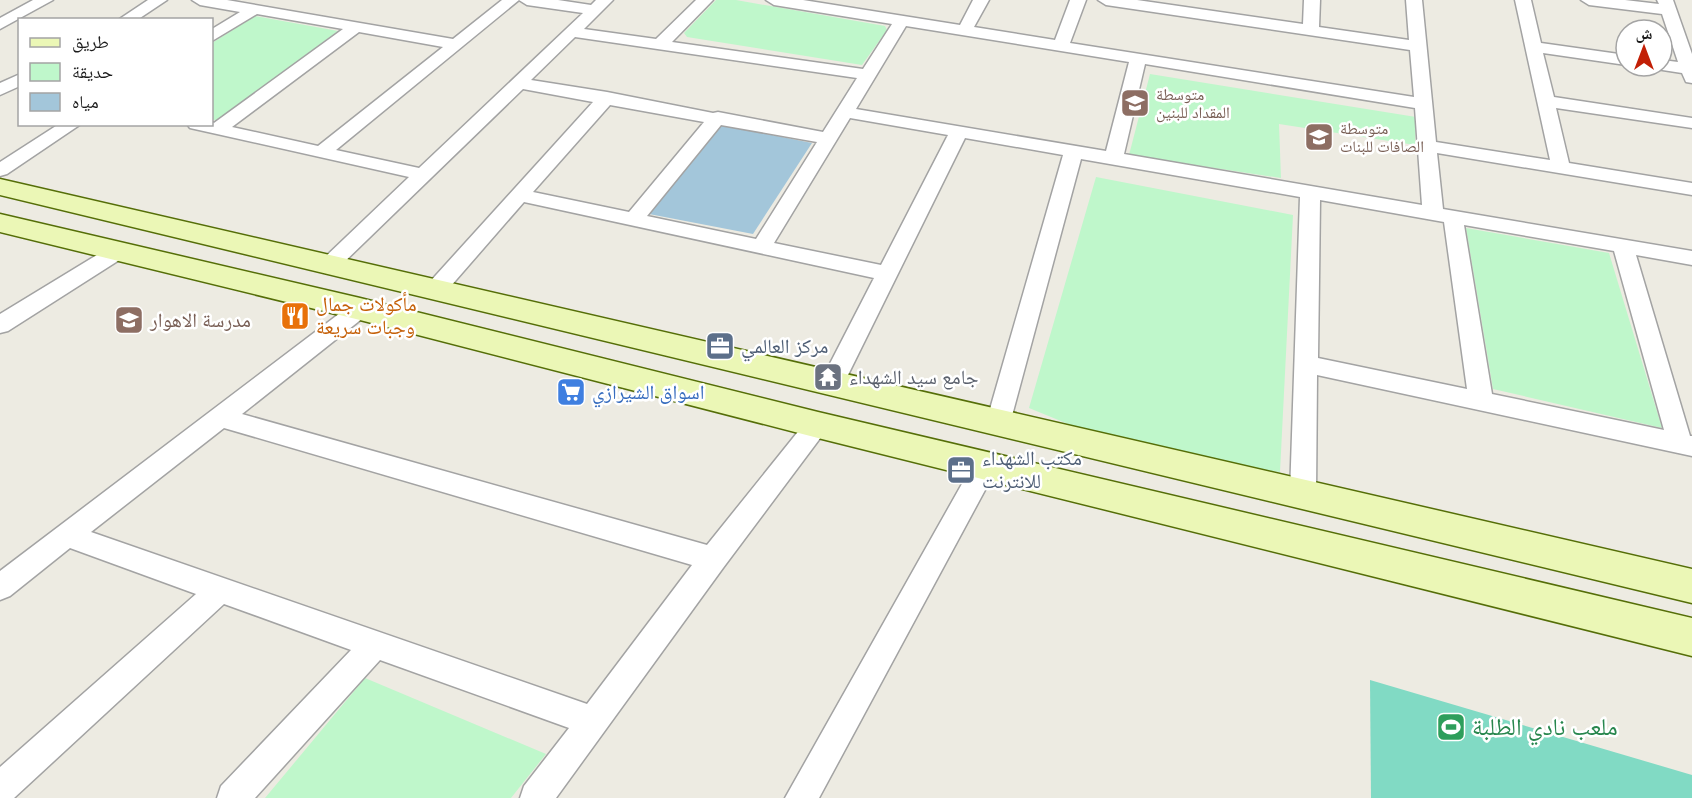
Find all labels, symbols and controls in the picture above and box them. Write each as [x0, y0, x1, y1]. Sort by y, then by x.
legend [18, 18, 213, 126]
north arrow [1614, 18, 1674, 78]
text: ش [1636, 23, 1653, 44]
text: طريق [72, 30, 109, 53]
text: حديقة [72, 60, 113, 83]
place label: متوسطة المقداد للبنين [1156, 84, 1230, 123]
school or university icon: متوسطة المقداد للبنين [1119, 87, 1151, 119]
text: مياه [72, 90, 99, 113]
place label: متوسطة الصافات للبنات [1340, 118, 1424, 157]
school or university icon: متوسطة الصافات للبنات [1303, 121, 1335, 153]
place label: مأكولات جمال وجبات سريعة [316, 291, 417, 340]
restaurant icon: مأكولات جمال وجبات سريعة [279, 300, 311, 332]
school or university icon: مدرسة الاهوار [113, 304, 145, 336]
place label: مدرسة الاهوار [149, 307, 251, 333]
office icon: مركز العالمي [704, 330, 736, 362]
place label: مركز العالمي [741, 333, 828, 362]
temple icon: جامع سيد الشهداء [812, 361, 844, 393]
place label: جامع سيد الشهداء [849, 364, 979, 390]
supermarket icon: اسواق الشيرازي [555, 376, 587, 408]
place label: اسواق الشيرازي [592, 379, 705, 408]
place label: مكتب الشهداء للانترنت [982, 445, 1082, 494]
office icon: مكتب الشهداء للانترنت [945, 454, 977, 486]
sports icon: ملعب نادي الطلبة [1435, 711, 1467, 743]
place label: ملعب نادي الطلبة [1472, 711, 1618, 746]

